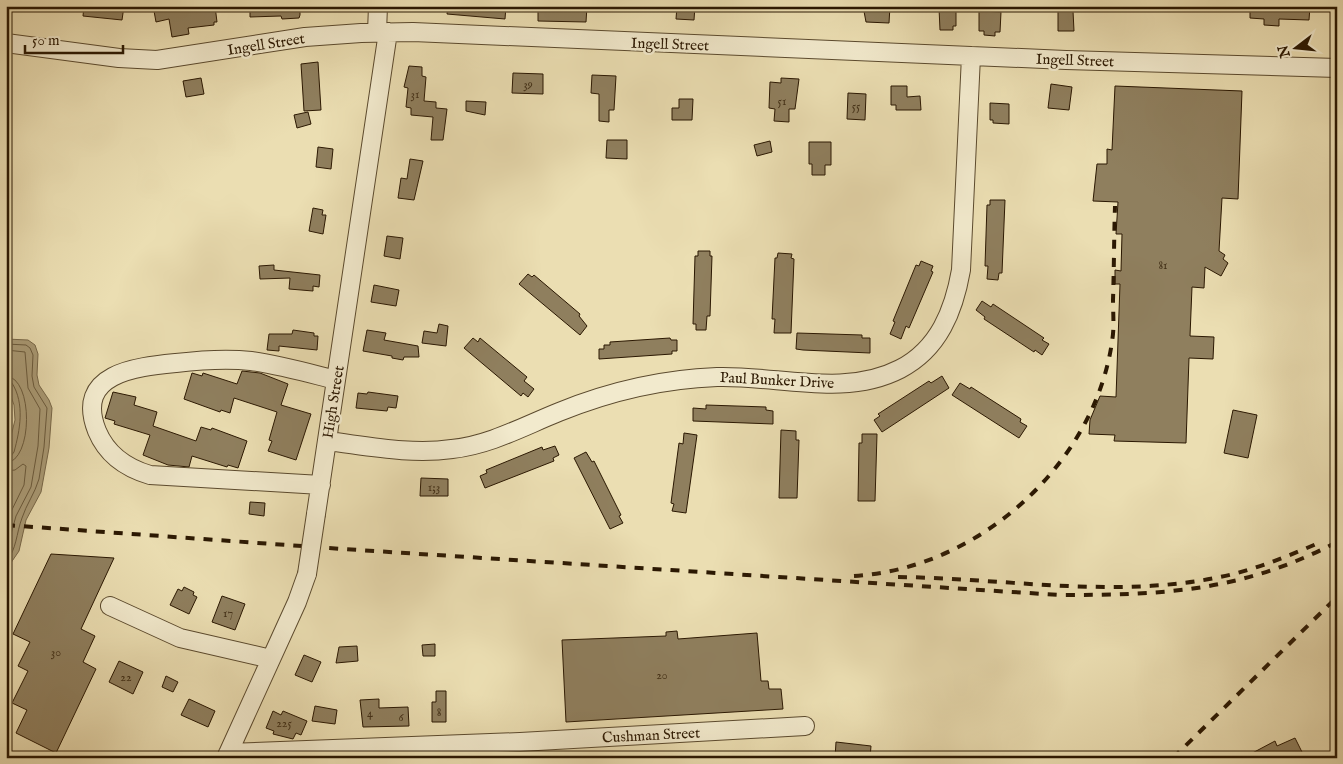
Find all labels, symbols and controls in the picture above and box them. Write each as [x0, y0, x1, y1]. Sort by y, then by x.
scale bar [25, 22, 122, 54]
north arrow [1270, 22, 1320, 72]
street label: Ingell Street [226, 29, 306, 60]
text: 50 m [32, 31, 60, 50]
street label: Ingell Street [631, 34, 709, 55]
text: N [1274, 43, 1295, 61]
street label: Ingell Street [1036, 50, 1114, 71]
house number: 39 [523, 77, 533, 92]
house number: 31 [411, 87, 419, 102]
house number: 51 [778, 94, 786, 109]
house number: 55 [852, 99, 861, 114]
house number: 81 [1158, 258, 1168, 273]
street label: High Street [318, 364, 349, 440]
street label: Paul Bunker Drive [719, 368, 835, 393]
house number: 1;3 [428, 480, 440, 495]
house number: 17 [223, 606, 233, 621]
house number: 30 [51, 645, 61, 660]
house number: 20 [656, 668, 668, 683]
house number: 22 [120, 670, 132, 685]
house number: 8 [437, 705, 442, 720]
house number: 4 [367, 706, 373, 721]
house number: 6 [398, 710, 404, 725]
house number: 225 [276, 716, 292, 731]
street label: Cushman Street [601, 723, 701, 748]

